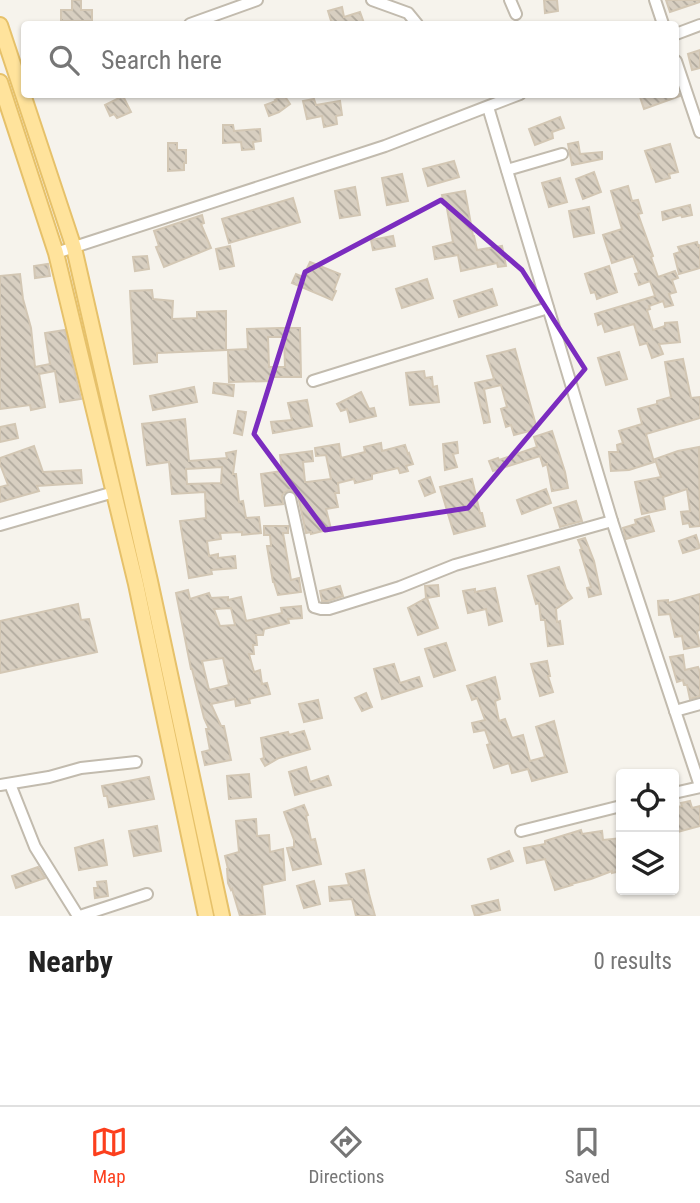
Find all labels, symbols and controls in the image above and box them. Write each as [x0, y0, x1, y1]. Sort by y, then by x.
search box [21, 21, 679, 98]
icon: search [45, 41, 83, 79]
text: Search here [101, 45, 222, 75]
map controls [616, 769, 679, 895]
button: locate [616, 769, 679, 832]
button: layers [616, 832, 679, 895]
text: Nearby [28, 944, 113, 979]
text: 0 results [594, 948, 672, 975]
tab: Map [90, 1123, 128, 1188]
tab: Directions [308, 1123, 384, 1188]
tab: Saved [565, 1123, 610, 1188]

